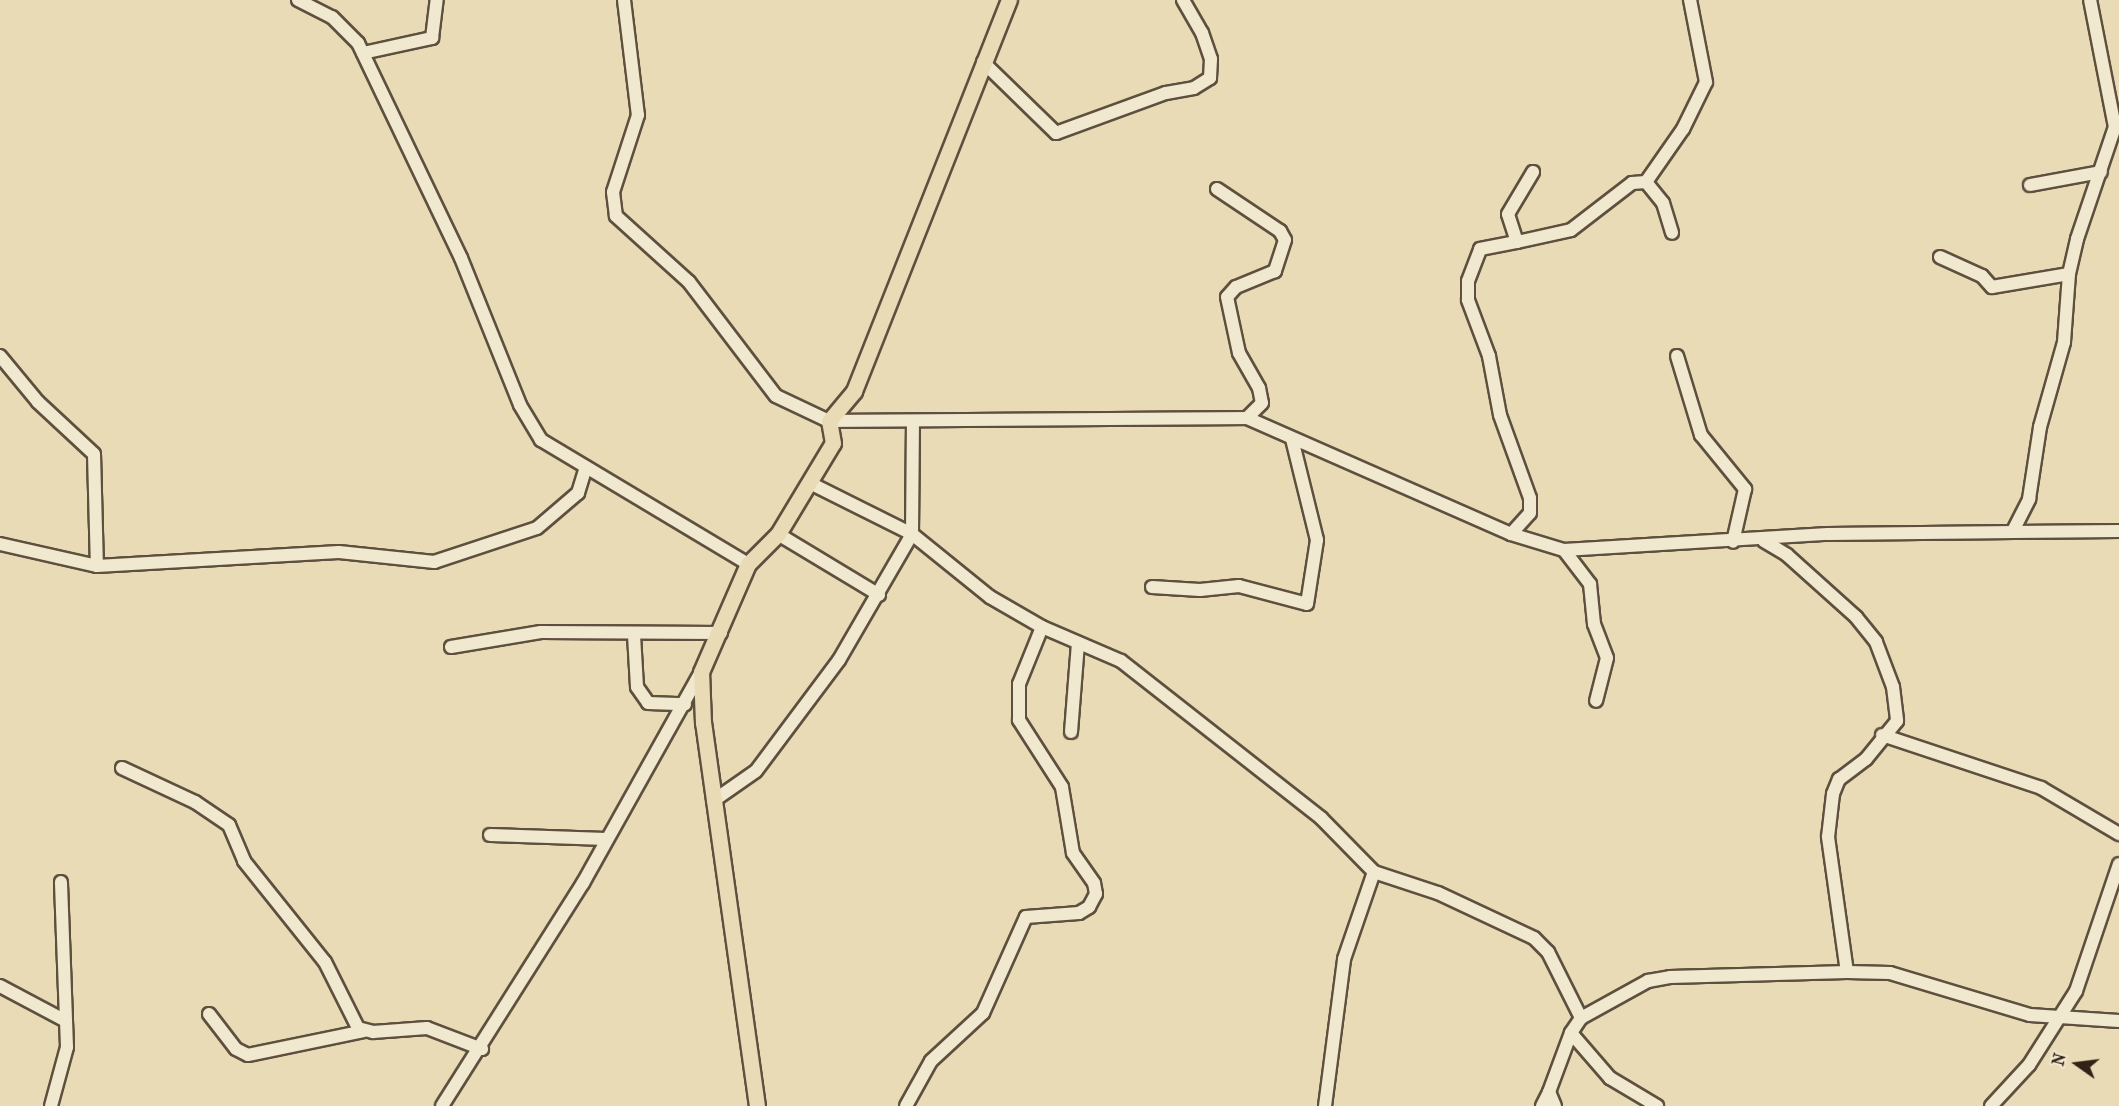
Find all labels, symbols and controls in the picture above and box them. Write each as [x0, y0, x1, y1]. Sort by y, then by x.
north arrow [2047, 1034, 2107, 1094]
text: N [2048, 1051, 2070, 1068]

